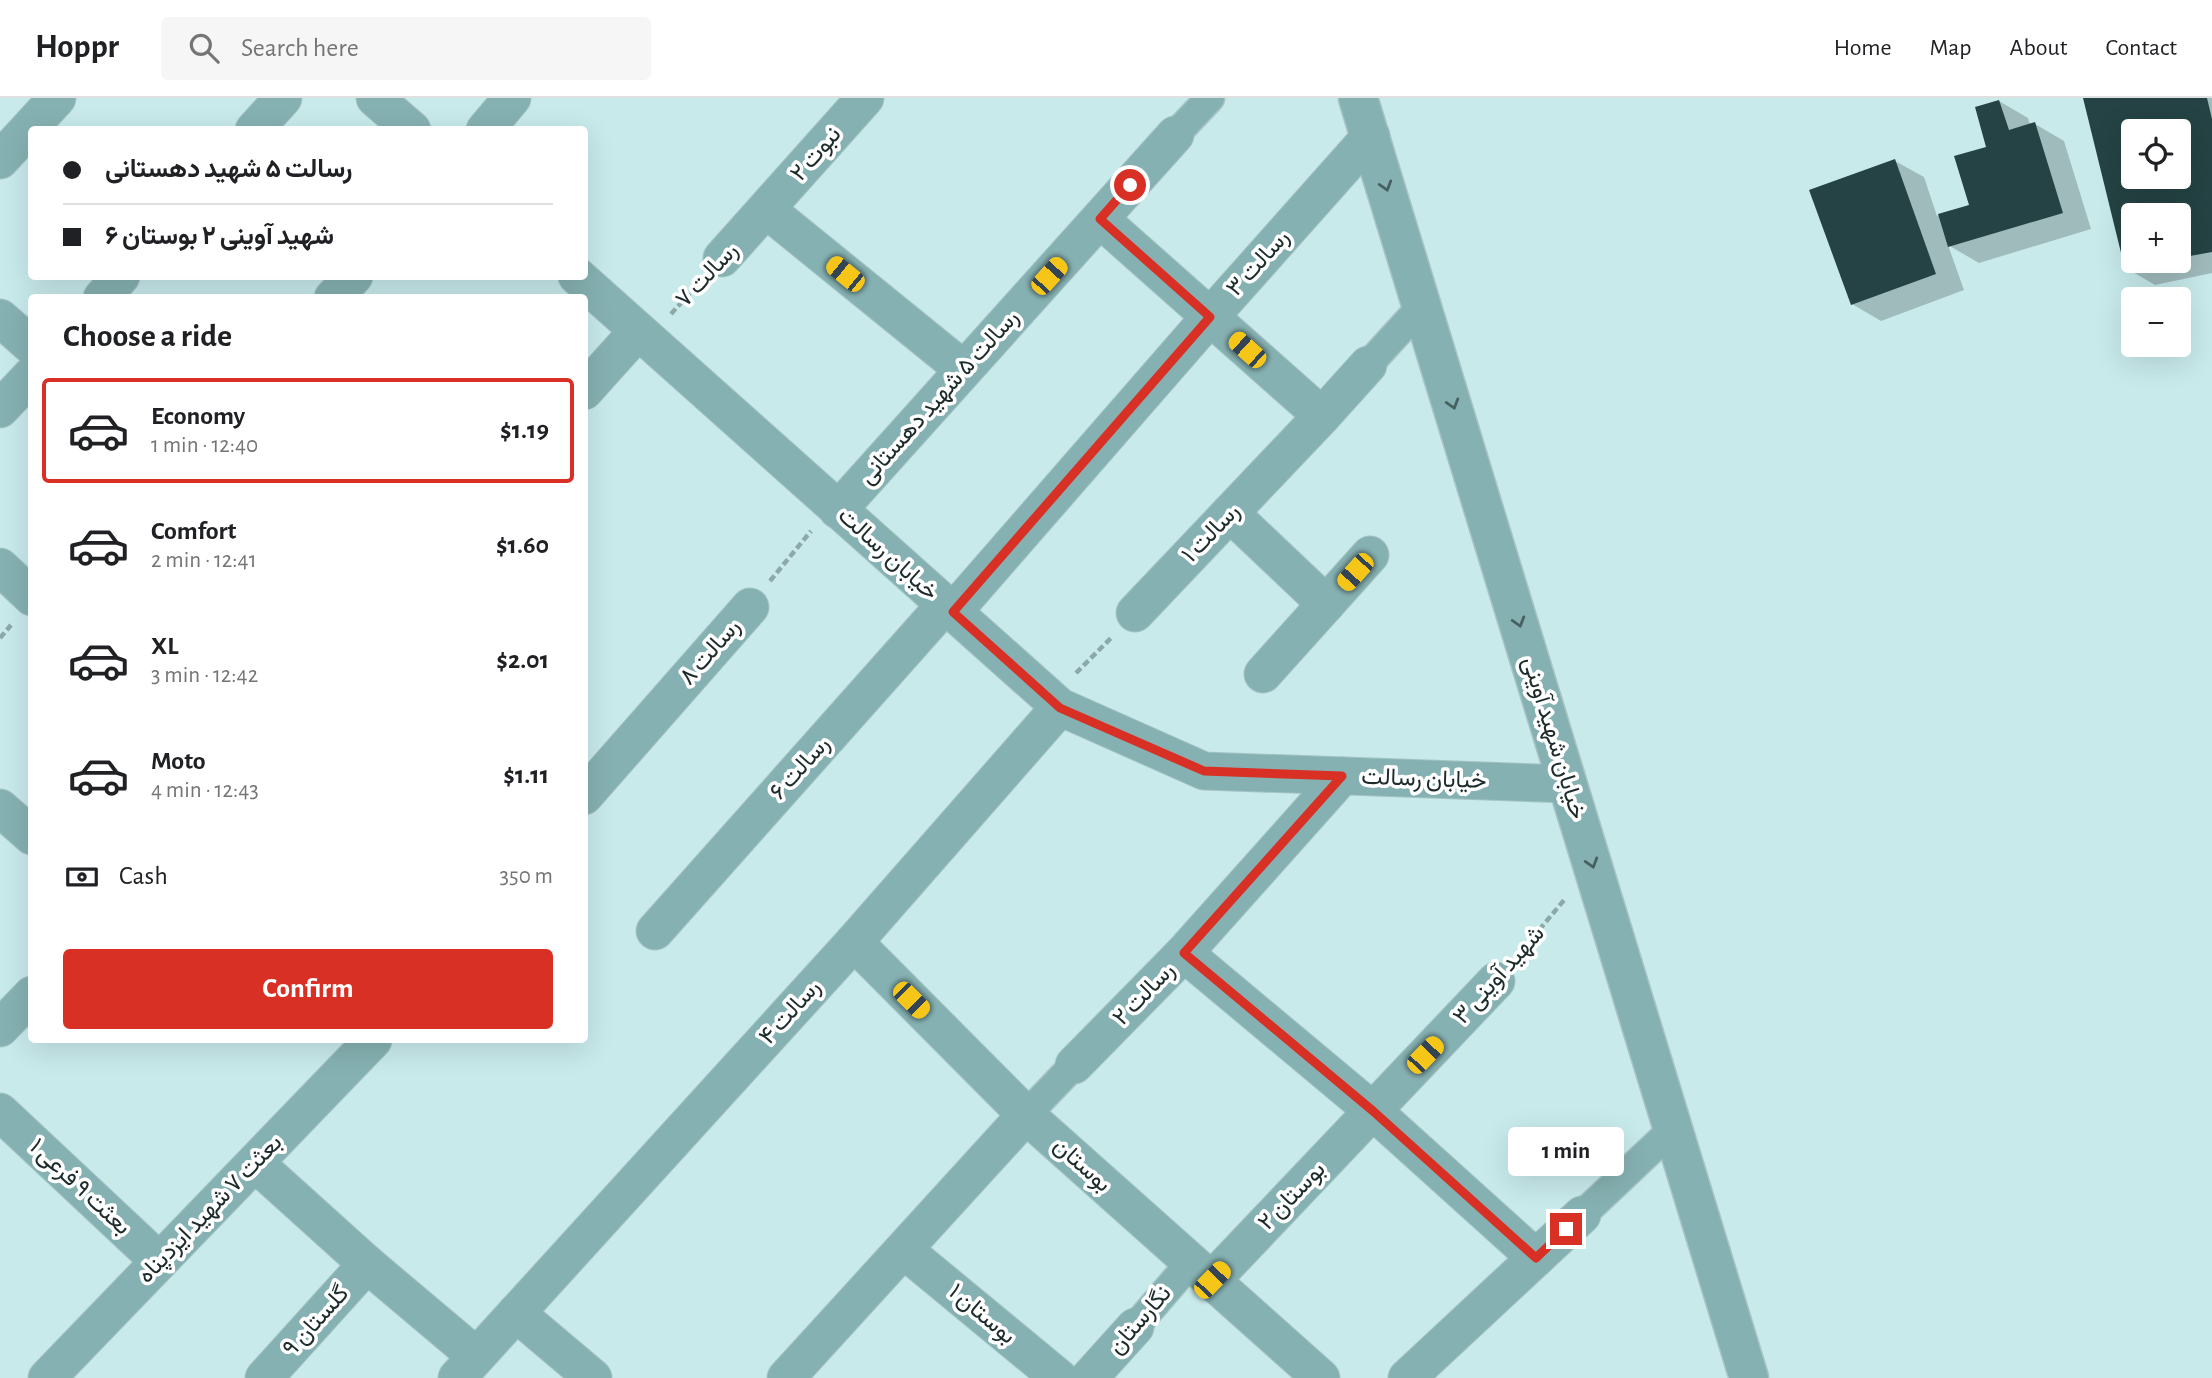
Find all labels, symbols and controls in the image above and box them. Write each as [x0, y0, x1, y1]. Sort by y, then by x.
search box [161, 17, 651, 80]
icon: search [185, 29, 223, 67]
text: Hoppr [35, 31, 119, 64]
text: Search here [241, 35, 359, 61]
text: Home [1834, 36, 1892, 60]
text: Map [1930, 36, 1972, 60]
text: About [2010, 36, 2067, 60]
text: Contact [2105, 36, 2177, 60]
map controls [2121, 119, 2191, 357]
button: locate [2121, 119, 2191, 189]
street label: نبوت ۲ [786, 122, 847, 187]
text: رسالت ۵ شهید دهستانی [105, 156, 353, 182]
route start [1114, 169, 1146, 201]
one-way arrow [1378, 180, 1393, 192]
button: + [2121, 203, 2191, 273]
text: شهید آوینی ۲ بوستان ۶ [105, 223, 334, 249]
street label: رسالت ۳ [1222, 225, 1295, 302]
street label: رسالت ۷ [671, 238, 744, 313]
car [823, 253, 868, 295]
car [1028, 253, 1071, 299]
button: − [2121, 287, 2191, 357]
street label: رسالت ۵ شهید دهستانی [855, 305, 1025, 490]
text: Choose a ride [63, 320, 232, 352]
car [1225, 328, 1270, 372]
one-way arrow [1444, 398, 1459, 410]
icon: car [67, 399, 130, 462]
text: Economy [151, 403, 245, 429]
text: $1.19 [500, 417, 549, 443]
text: 1 min · 12:40 [151, 434, 258, 457]
street label: رسالت ۱ [1177, 499, 1246, 569]
street label: خیابان رسالت [832, 503, 943, 606]
icon: car [67, 514, 130, 577]
text: Comfort [151, 518, 236, 544]
text: $1.60 [496, 532, 549, 558]
text: 2 min · 12:41 [151, 549, 257, 572]
car [1334, 549, 1377, 595]
street label: رسالت ۸ [675, 614, 746, 691]
one-way arrow [1510, 615, 1525, 627]
icon: car [67, 629, 130, 692]
text: XL [151, 633, 178, 659]
text: $2.01 [496, 647, 549, 673]
street label: خیابان شهید آوینی [1516, 654, 1591, 823]
text: 3 min · 12:42 [151, 664, 258, 687]
street label: رسالت ۶ [766, 732, 836, 806]
icon: car [67, 744, 130, 807]
text: Moto [151, 748, 206, 774]
text: $1.11 [503, 762, 549, 788]
street label: خیابان رسالت [1361, 765, 1487, 795]
text: 4 min · 12:43 [151, 779, 259, 802]
one-way arrow [1584, 856, 1599, 868]
icon: cash [63, 858, 101, 896]
text: Cash [119, 863, 168, 889]
text: 350 m [500, 865, 553, 888]
street label: شهید آوینی ۳ [1448, 920, 1551, 1030]
button: Confirm [63, 949, 553, 1029]
street label: رسالت ۲ [1109, 958, 1181, 1032]
street label: رسالت ۴ [755, 975, 827, 1051]
car [889, 978, 934, 1022]
car [1403, 1033, 1448, 1077]
callout: 1 min [1508, 1128, 1624, 1176]
street label: بعثت ۷ شهید ایزدپناه [133, 1130, 289, 1290]
street label: بوستان [1047, 1133, 1115, 1198]
street label: بعثت ۹ فرعی ۱ [23, 1134, 135, 1241]
text: 1 min [1542, 1140, 1590, 1163]
street label: بوستان ۲ [1254, 1157, 1332, 1236]
route end [1550, 1213, 1582, 1245]
car [1190, 1258, 1235, 1302]
street label: بوستان ۱ [943, 1279, 1020, 1350]
street label: گلستان ۹ [278, 1280, 354, 1361]
street label: نگارستان [1103, 1280, 1178, 1360]

